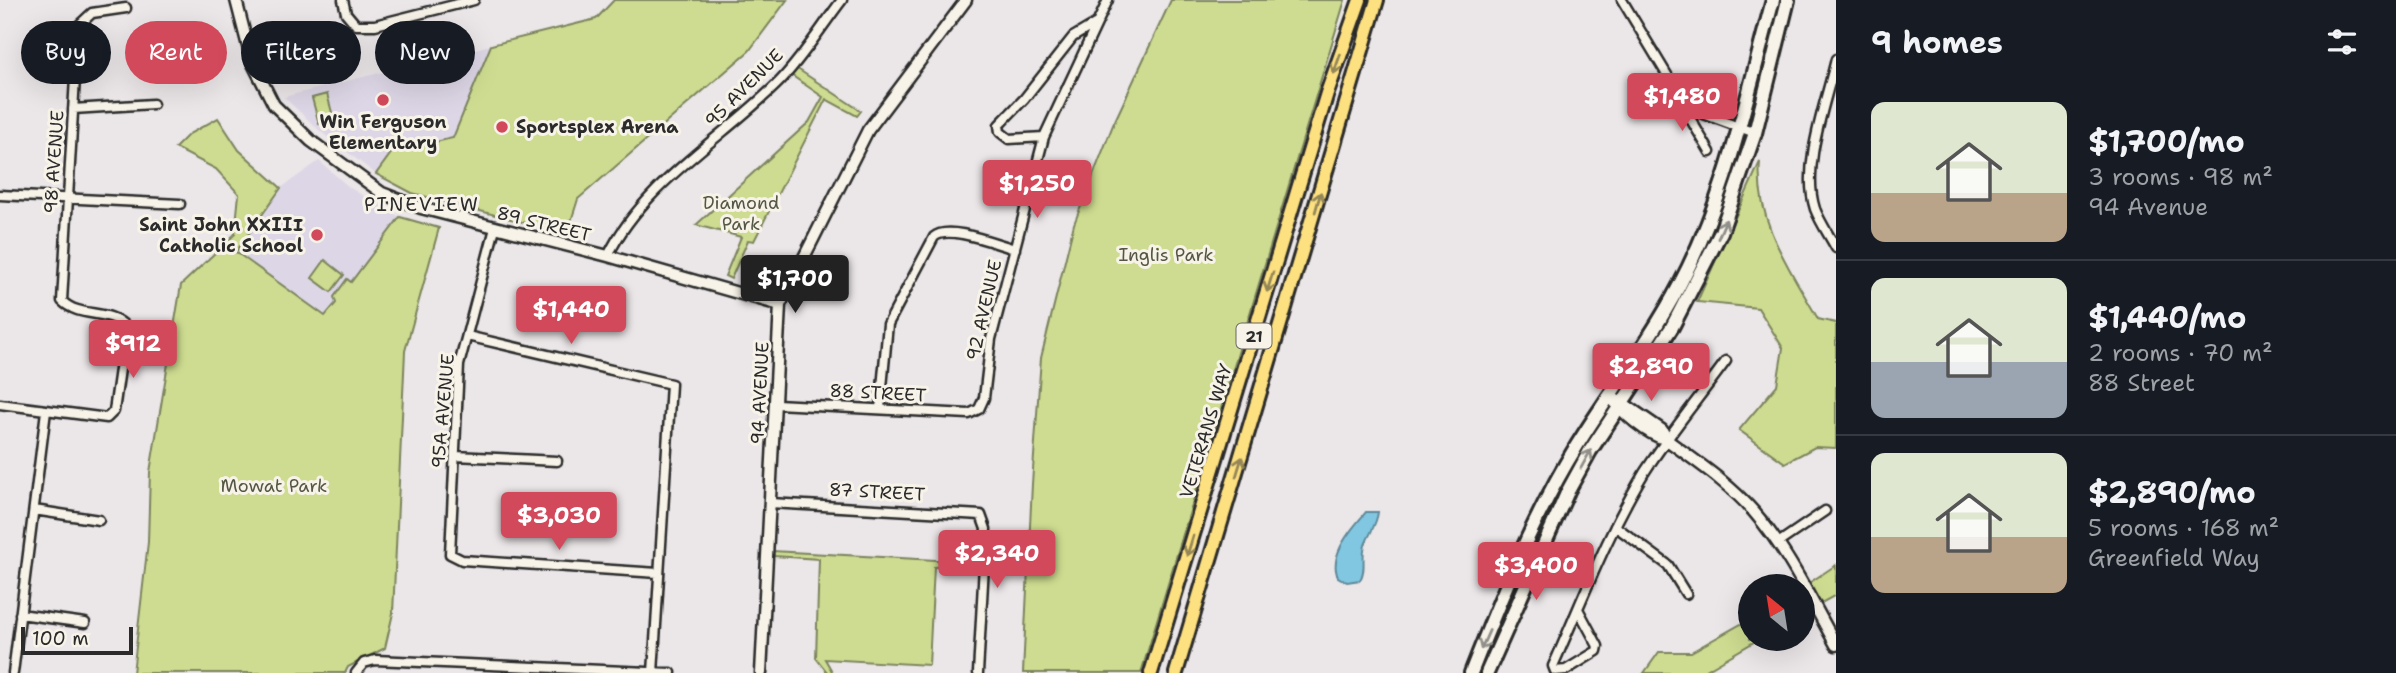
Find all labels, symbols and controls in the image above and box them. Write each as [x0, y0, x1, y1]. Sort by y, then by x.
chip: Buy [21, 21, 111, 84]
chip: Rent [125, 21, 227, 84]
chip: Filters [241, 21, 361, 84]
chip: New [375, 21, 475, 84]
text: 9 homes [1871, 22, 2003, 63]
icon: filters [2323, 23, 2361, 61]
street label: 95 AVENUE [699, 43, 789, 133]
one-way arrow [1330, 53, 1342, 75]
pin: $1,480 [1625, 74, 1739, 133]
text: $1,480 [1643, 81, 1721, 111]
marker: Win Ferguson Elementary [375, 92, 391, 108]
street label: 98 AVENUE [38, 110, 70, 214]
place label: Win Ferguson Elementary [320, 110, 447, 155]
place label: Sportsplex Arena [516, 115, 679, 139]
marker: Sportsplex Arena [494, 119, 510, 135]
text: $1,700/mo [2088, 121, 2245, 162]
icon: home [1927, 130, 2011, 214]
pin: $1,250 [980, 160, 1094, 220]
text: 3 rooms · 98 m² [2088, 162, 2273, 192]
text: $1,250 [999, 168, 1075, 198]
park label: Diamond Park [703, 191, 779, 236]
one-way arrow [1312, 191, 1325, 213]
district label: PINEVIEW [364, 192, 480, 217]
text: 94 Avenue [2088, 192, 2208, 222]
street label: 89 STREET [494, 201, 594, 247]
place label: Saint John XXIII Catholic School [139, 213, 303, 258]
one-way arrow [1716, 219, 1729, 240]
marker: Saint John XXIII Catholic School [309, 227, 325, 243]
park label: Inglis Park [1118, 243, 1214, 267]
pin: $1,700 [738, 256, 852, 315]
street label: 92 AVENUE [961, 257, 1007, 363]
text: $1,700 [757, 263, 833, 293]
one-way arrow [1263, 271, 1276, 293]
pin: $1,440 [514, 286, 628, 346]
text: $1,440 [532, 294, 610, 324]
text: $1,440/mo [2088, 297, 2246, 338]
icon: home [1927, 306, 2011, 390]
pin: $912 [92, 320, 174, 380]
road number: 21 [1236, 324, 1272, 348]
text: $912 [105, 328, 161, 358]
text: 2 rooms · 70 m² [2088, 338, 2273, 368]
street label: 94 AVENUE [745, 341, 775, 445]
pin: $2,890 [1594, 344, 1708, 403]
text: $2,890 [1609, 351, 1693, 381]
street label: 95A AVENUE [426, 353, 460, 469]
street label: VETERANS WAY [1174, 361, 1238, 501]
text: 88 Street [2088, 368, 2195, 398]
street label: 88 STREET [829, 378, 927, 408]
one-way arrow [1579, 449, 1593, 469]
one-way arrow [1233, 456, 1246, 478]
text: $2,890/mo [2088, 472, 2256, 513]
park label: Mowat Park [221, 474, 327, 498]
street label: 87 STREET [828, 477, 926, 507]
icon: home [1927, 481, 2011, 565]
pin: $3,030 [502, 492, 616, 552]
text: $3,030 [517, 500, 601, 530]
text: 5 rooms · 168 m² [2088, 513, 2279, 543]
pin: $2,340 [940, 530, 1054, 590]
one-way arrow [1182, 535, 1195, 557]
text: $2,340 [954, 538, 1040, 568]
pin: $3,400 [1479, 542, 1593, 602]
text: Greenfield Way [2088, 543, 2260, 573]
text: $3,400 [1494, 550, 1578, 580]
north arrow [1738, 574, 1815, 651]
map controls [1738, 574, 1815, 651]
scale bar [21, 624, 133, 656]
text: 100 m [32, 626, 89, 651]
one-way arrow [1478, 628, 1491, 650]

